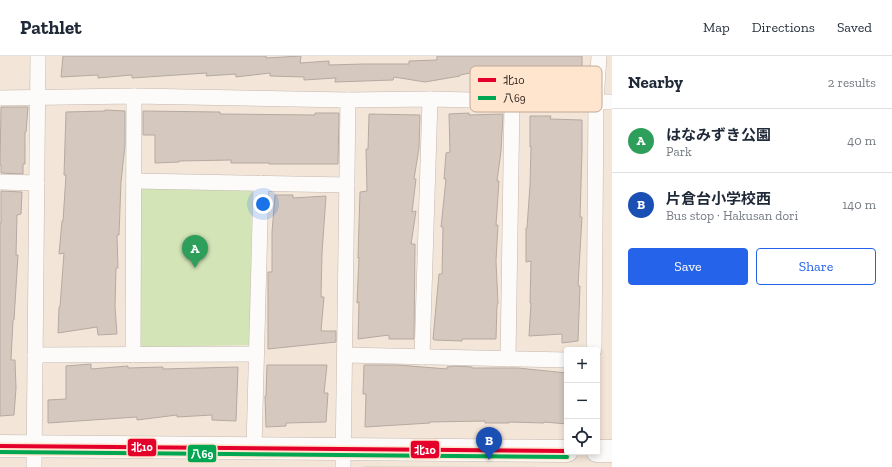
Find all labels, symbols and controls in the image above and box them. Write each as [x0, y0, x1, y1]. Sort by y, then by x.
text: Pathlet [20, 16, 82, 39]
text: Map [703, 19, 730, 36]
text: Directions [752, 19, 815, 36]
text: Saved [837, 19, 872, 36]
legend [470, 66, 602, 112]
text: Nearby [628, 72, 683, 92]
text: 北10 [503, 74, 525, 87]
text: 2 results [828, 75, 876, 90]
text: 八69 [503, 92, 526, 105]
text: はなみずき公園 [666, 126, 771, 144]
text: A [637, 133, 645, 148]
text: 40 m [847, 133, 876, 148]
text: Park [666, 144, 692, 159]
text: 片倉台小学校西 [666, 190, 771, 208]
your location [253, 194, 273, 214]
text: B [637, 197, 645, 212]
text: 140 m [842, 197, 876, 212]
text: Bus stop · Hakusan dori [666, 208, 798, 223]
pin: A [182, 235, 208, 268]
button: Save [628, 248, 748, 285]
button: Share [756, 248, 876, 285]
map controls [564, 347, 600, 455]
button: + [564, 347, 600, 383]
button: − [564, 383, 600, 419]
button: locate [564, 419, 600, 455]
pin: B [476, 427, 502, 460]
line badge: 北10 [127, 438, 157, 457]
line badge: 北10 [410, 440, 440, 459]
text: 北10 [131, 441, 153, 454]
line badge: 八69 [187, 444, 217, 463]
text: 北10 [414, 444, 436, 457]
text: 八69 [191, 448, 214, 461]

